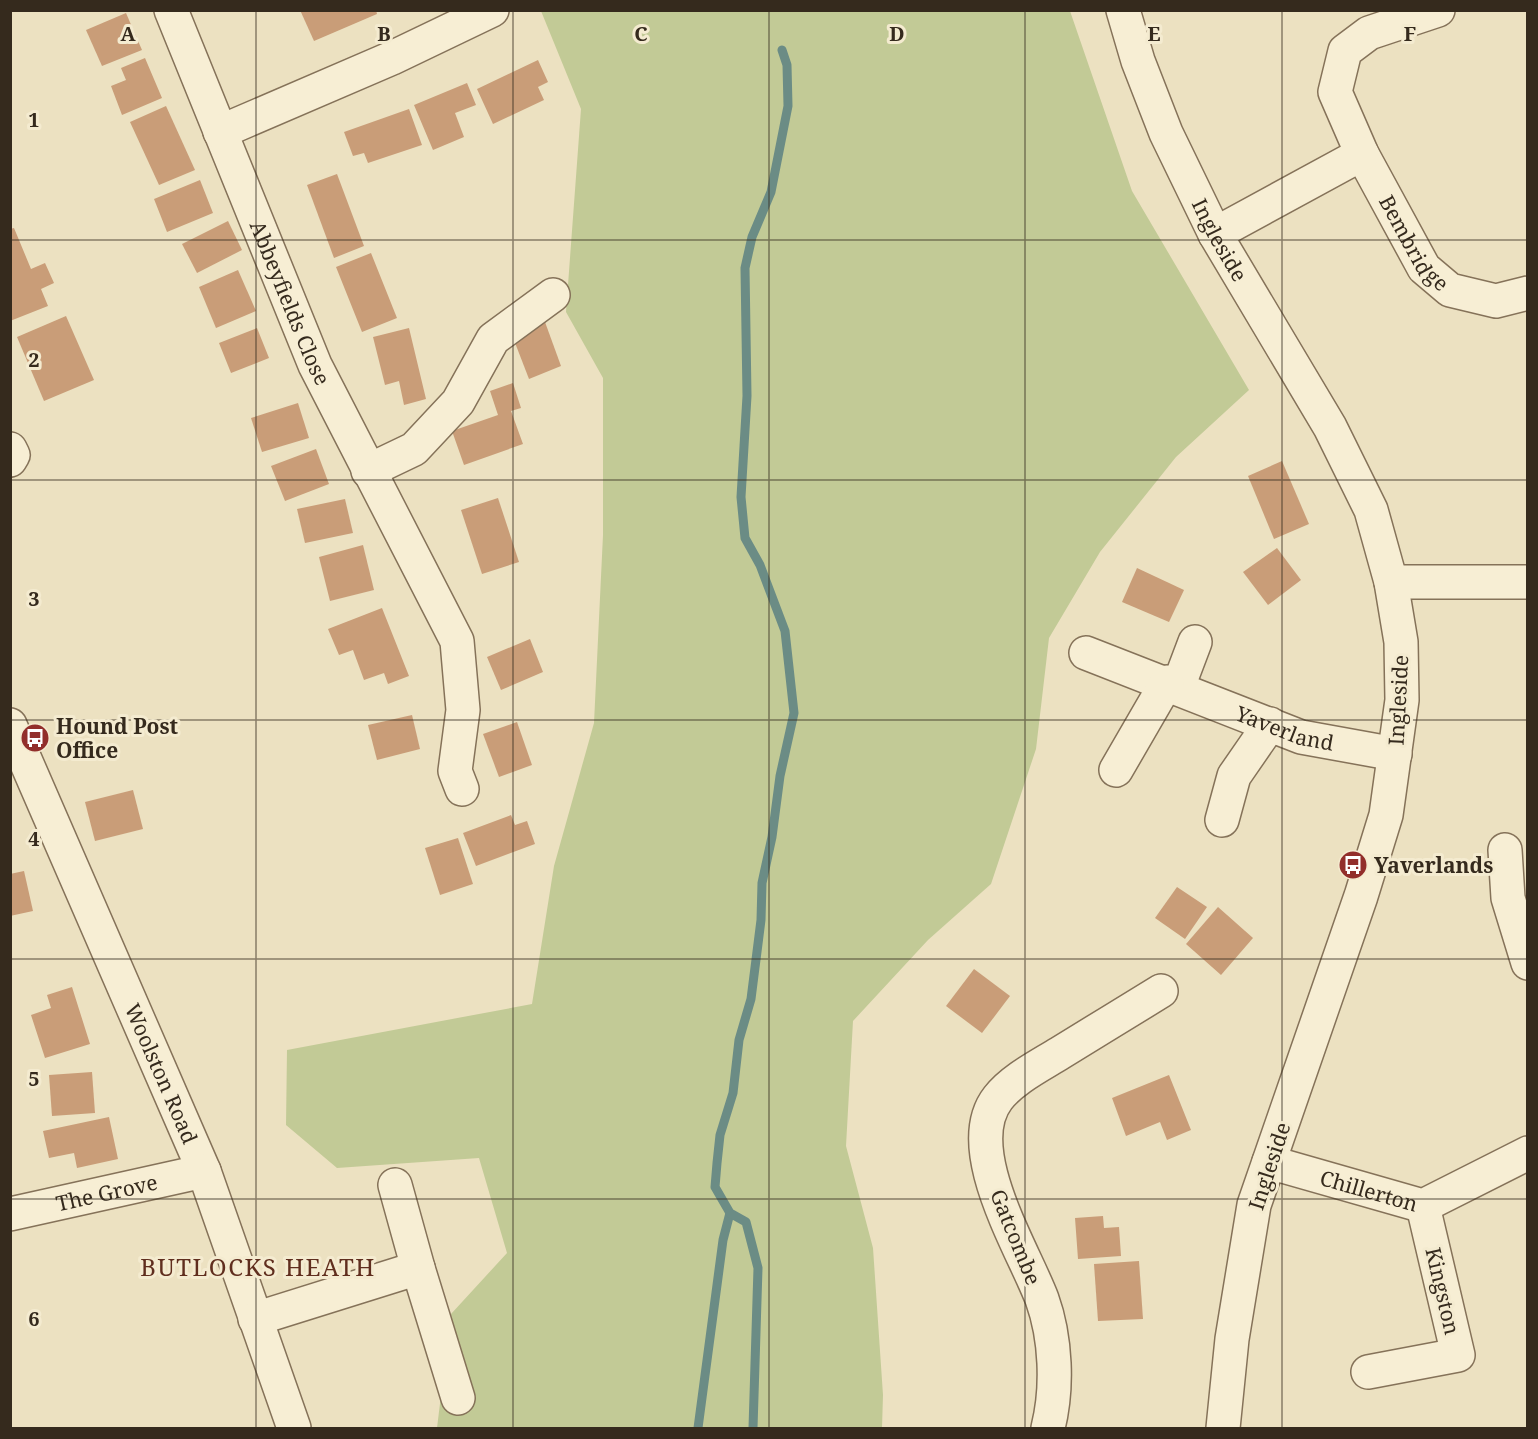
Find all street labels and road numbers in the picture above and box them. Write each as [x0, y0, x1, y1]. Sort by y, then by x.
street label: Bembridge [1373, 190, 1455, 297]
street label: Ingleside [1186, 194, 1254, 286]
street label: Abbeyfields Close [244, 216, 337, 390]
street label: Ingleside [1382, 654, 1414, 746]
street label: Yaverland [1231, 699, 1336, 757]
street label: Woolston Road [119, 999, 204, 1148]
street label: Ingleside [1242, 1119, 1296, 1213]
street label: Chillerton [1317, 1163, 1421, 1218]
street label: The Grove [53, 1168, 160, 1217]
street label: Gatcombe [984, 1185, 1048, 1289]
street label: Kingston [1419, 1245, 1467, 1337]

